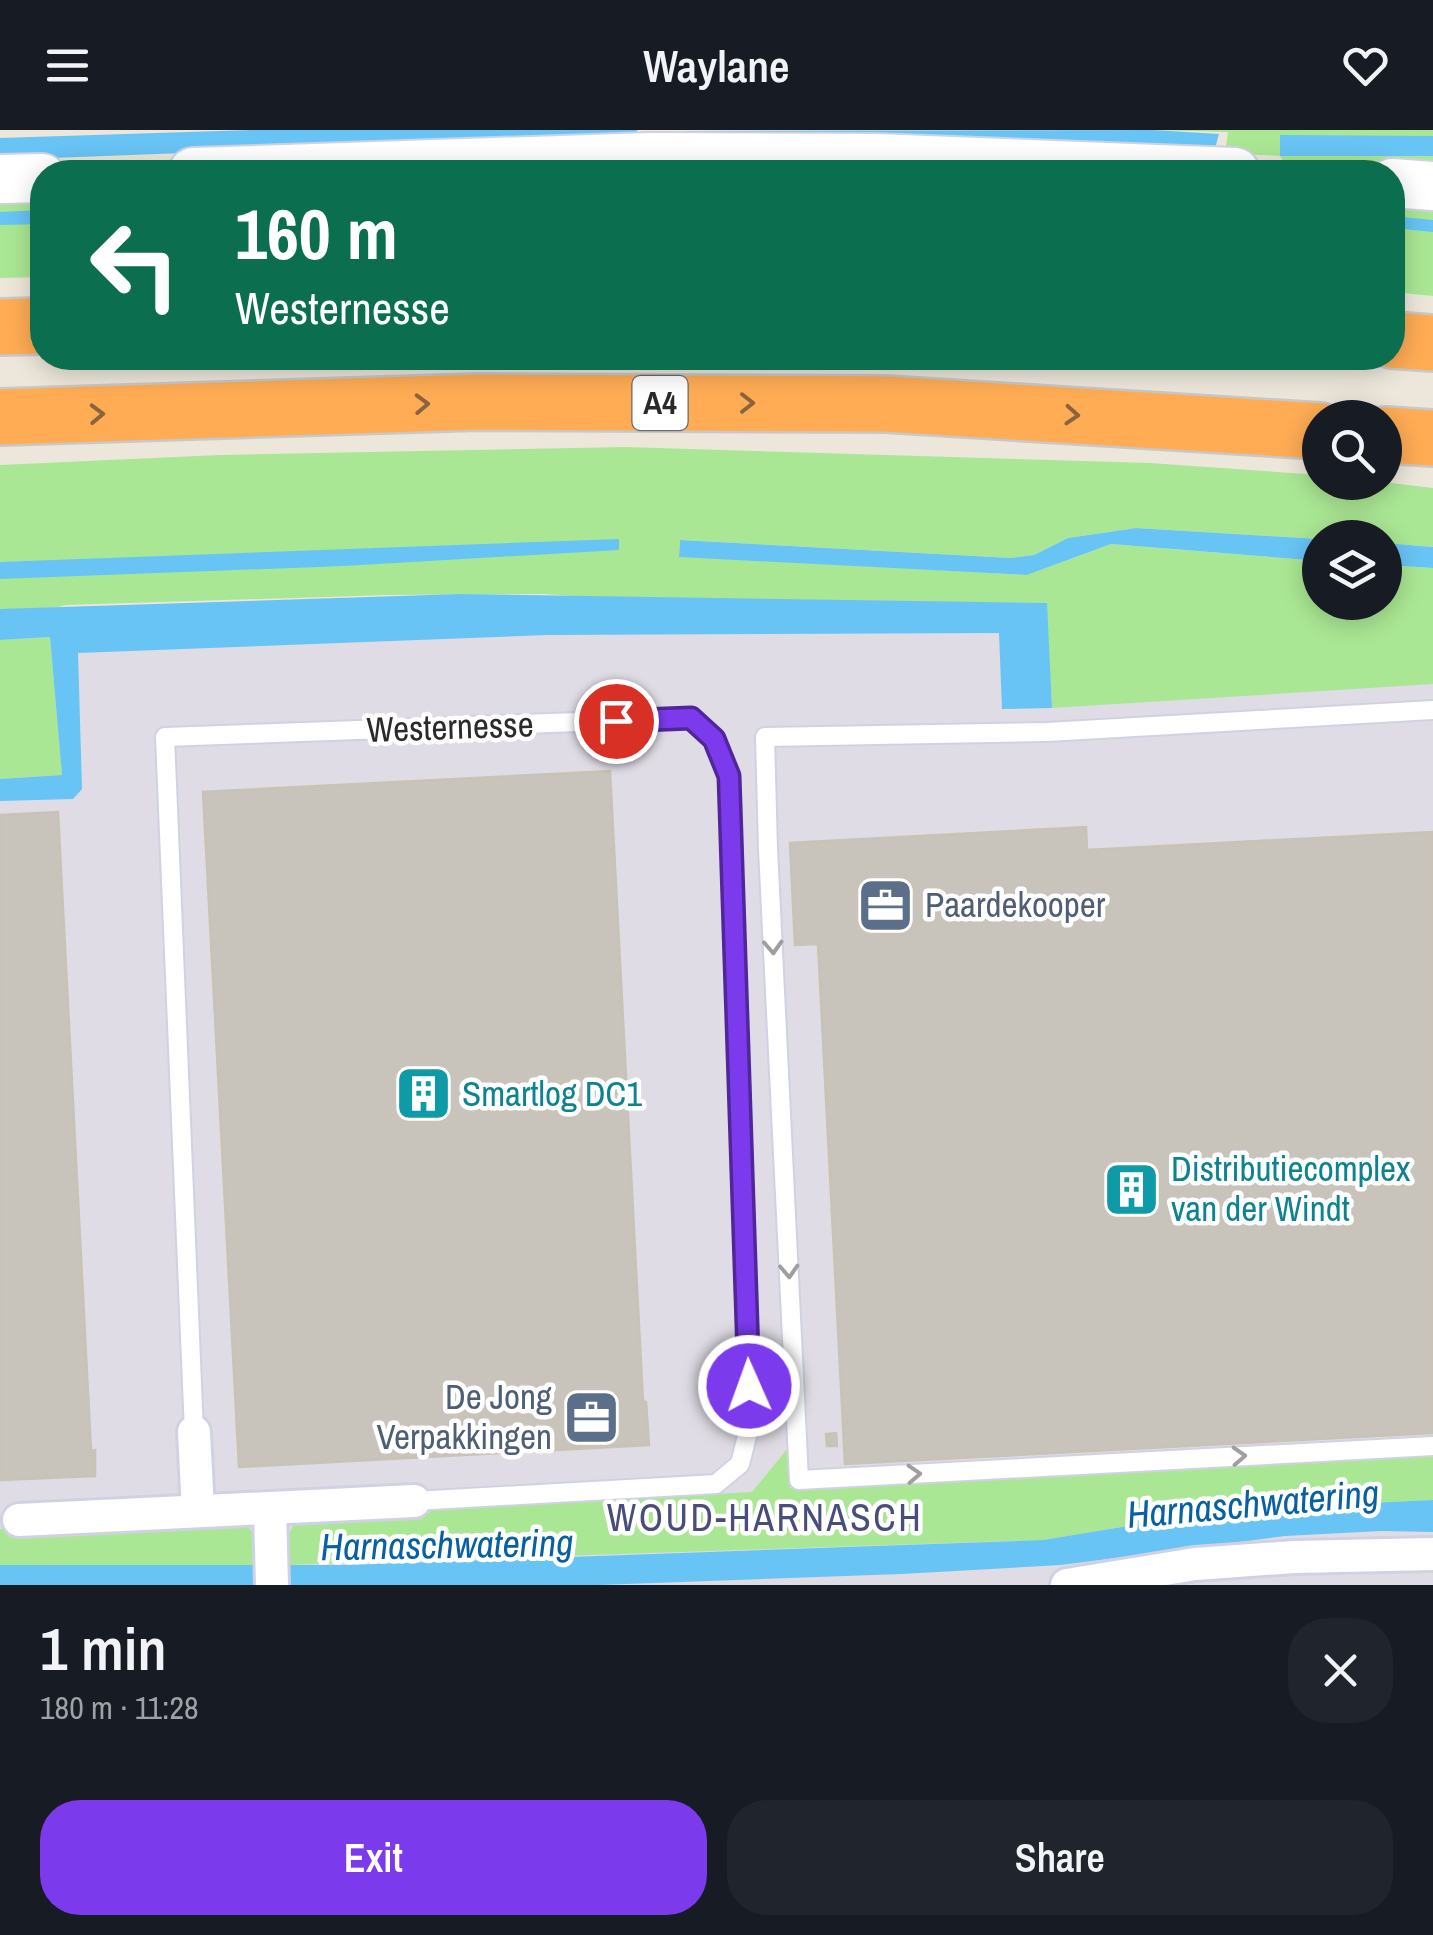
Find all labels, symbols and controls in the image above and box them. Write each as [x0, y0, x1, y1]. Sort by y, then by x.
text: Waylane [643, 35, 790, 96]
icon: menu [40, 38, 95, 93]
icon: heart [1338, 38, 1393, 93]
text: 160 m [235, 187, 398, 281]
icon: left [70, 200, 200, 330]
text: Westernesse [235, 277, 450, 338]
road number: A4 [632, 376, 688, 430]
one-way arrow [740, 392, 756, 414]
one-way arrow [415, 394, 431, 415]
map controls [1302, 400, 1402, 620]
button: search [1302, 400, 1402, 500]
one-way arrow [90, 403, 106, 424]
one-way arrow [1064, 404, 1080, 425]
button: layers [1302, 520, 1402, 620]
pin [574, 679, 659, 764]
icon: arrive [589, 694, 644, 749]
street label: Westernesse [366, 700, 534, 753]
office icon: Paardekooper [856, 875, 916, 935]
place label: Paardekooper [925, 881, 1106, 928]
one-way arrow [762, 939, 783, 955]
building icon: Smartlog DC1 [393, 1064, 453, 1124]
place label: Smartlog DC1 [462, 1070, 642, 1117]
place label: Distributiecomplex van der Windt [1171, 1145, 1411, 1232]
building icon: Distributiecomplex van der Windt [1102, 1159, 1162, 1219]
one-way arrow [778, 1264, 799, 1280]
position arrow [697, 1334, 801, 1438]
place label: De Jong Verpakkingen [376, 1373, 552, 1460]
office icon: De Jong Verpakkingen [561, 1387, 621, 1447]
one-way arrow [1232, 1446, 1247, 1467]
one-way arrow [907, 1464, 923, 1485]
water label: Harnaschwatering [1125, 1467, 1381, 1540]
district label: WOUD-HARNASCH [607, 1492, 923, 1543]
water label: Harnaschwatering [320, 1517, 574, 1572]
text: 1 min [40, 1608, 167, 1689]
button: close [1288, 1618, 1393, 1723]
text: 180 m · 11:28 [40, 1686, 199, 1729]
button: Exit [40, 1800, 707, 1915]
button: Share [727, 1800, 1393, 1915]

